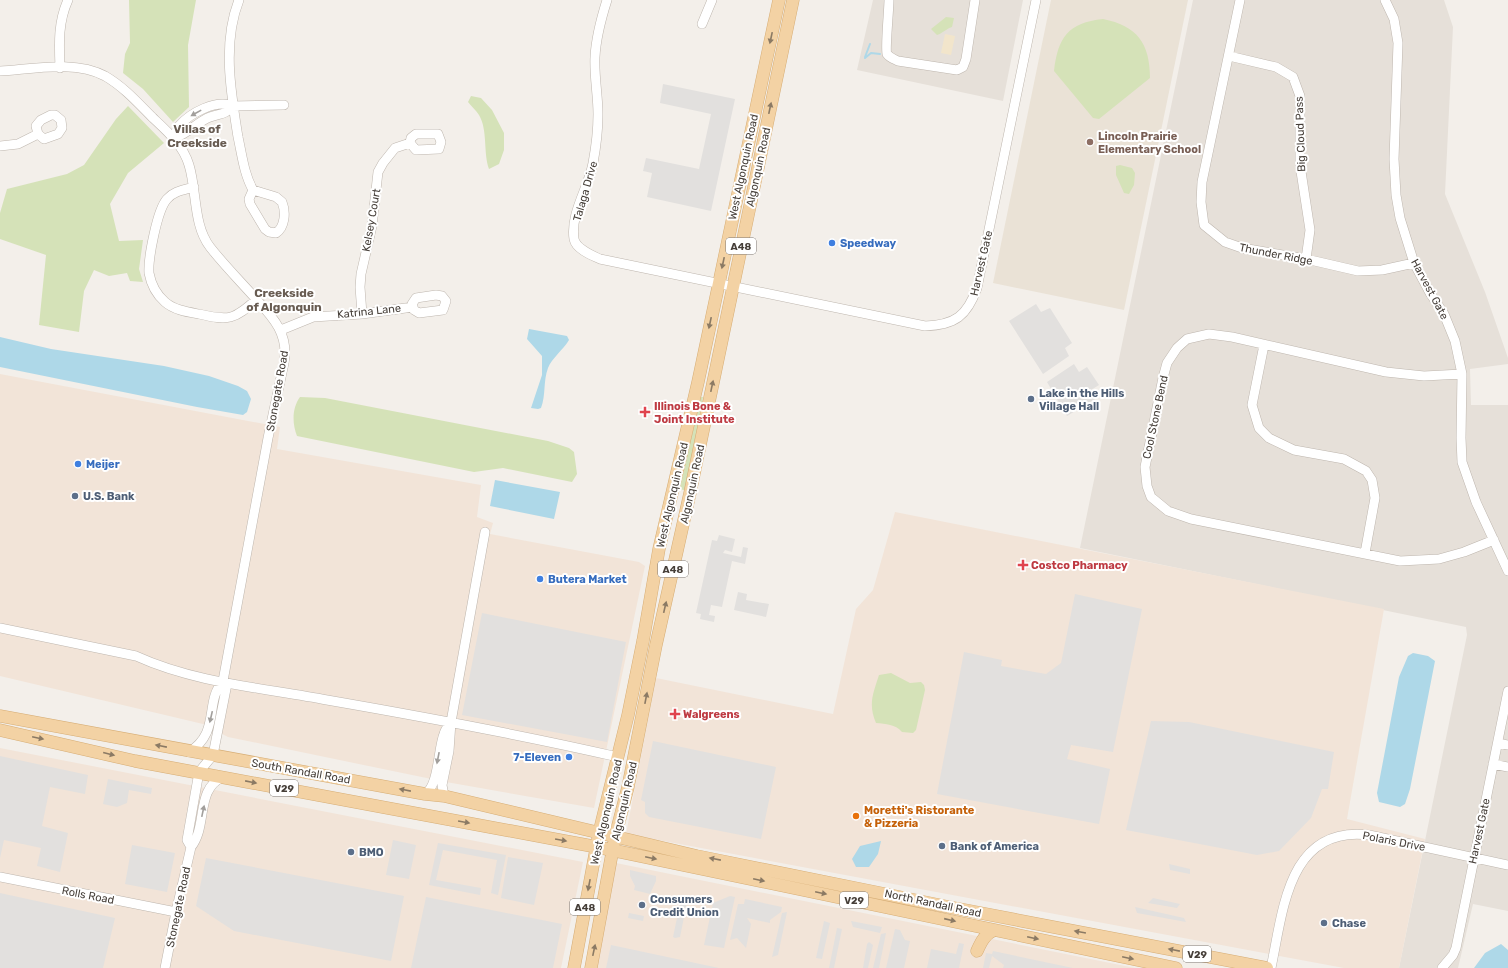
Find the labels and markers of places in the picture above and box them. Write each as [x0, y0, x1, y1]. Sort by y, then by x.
place label: Lincoln Prairie Elementary School [1098, 130, 1201, 156]
marker: Lincoln Prairie Elementary School [1085, 137, 1095, 147]
place label: Speedway [840, 237, 897, 250]
marker: Speedway [827, 238, 837, 248]
place label: Lake in the Hills Village Hall [1039, 387, 1124, 413]
marker: Lake in the Hills Village Hall [1026, 394, 1036, 404]
place label: Illinois Bone & Joint Institute [654, 400, 735, 426]
marker: Illinois Bone & Joint Institute [639, 406, 651, 418]
place label: Meijer [86, 458, 120, 471]
marker: Meijer [73, 459, 83, 469]
place label: U.S. Bank [83, 490, 135, 503]
marker: U.S. Bank [70, 491, 80, 501]
place label: Costco Pharmacy [1031, 559, 1128, 572]
marker: Costco Pharmacy [1018, 560, 1028, 570]
place label: Butera Market [548, 573, 627, 586]
marker: Butera Market [535, 574, 545, 584]
place label: Walgreens [683, 708, 740, 721]
marker: Walgreens [670, 709, 680, 719]
place label: 7-Eleven [513, 751, 561, 764]
marker: 7-Eleven [564, 752, 574, 762]
place label: Moretti's Ristorante & Pizzeria [864, 804, 975, 830]
marker: Moretti's Ristorante & Pizzeria [851, 811, 861, 821]
place label: Bank of America [950, 840, 1039, 853]
marker: Bank of America [937, 841, 947, 851]
place label: BMO [359, 846, 384, 859]
marker: BMO [346, 847, 356, 857]
place label: Consumers Credit Union [650, 893, 719, 919]
marker: Consumers Credit Union [637, 900, 647, 910]
place label: Chase [1332, 917, 1366, 930]
marker: Chase [1319, 918, 1329, 928]

